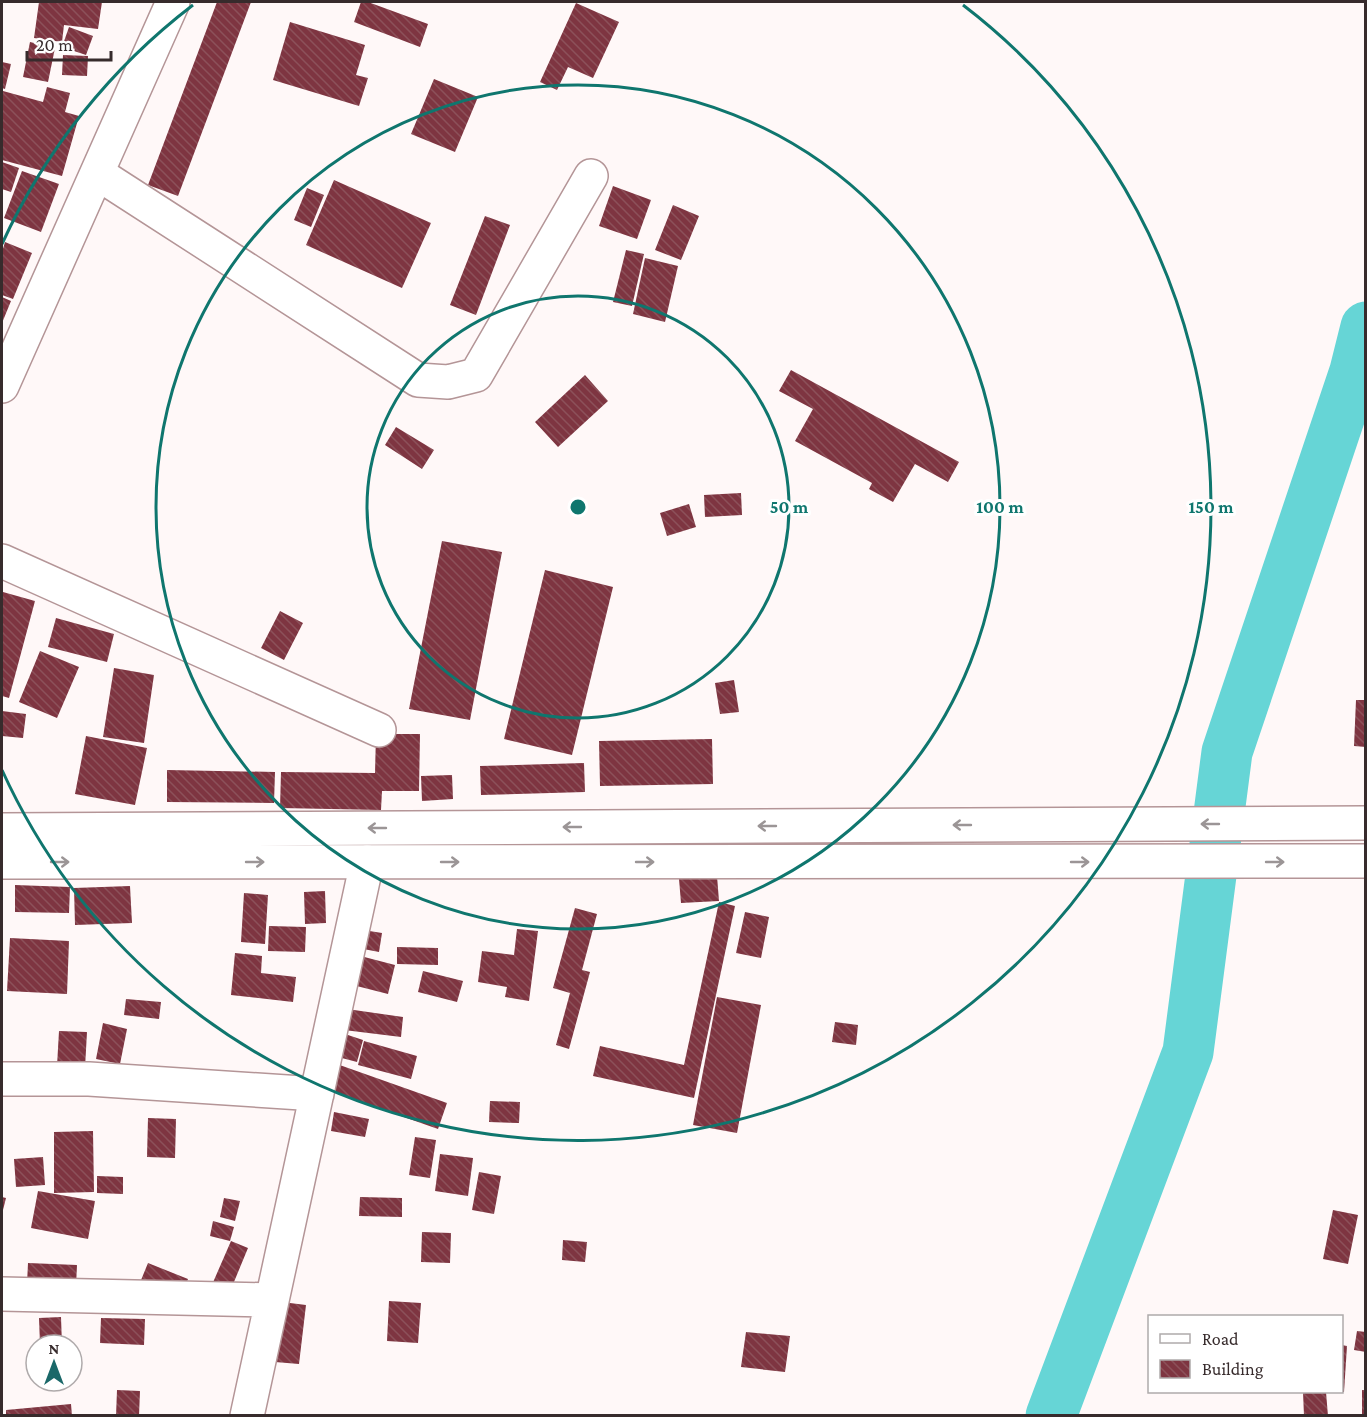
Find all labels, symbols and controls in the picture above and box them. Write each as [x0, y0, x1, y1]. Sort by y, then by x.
scale bar [27, 24, 111, 62]
text: 20 m [36, 35, 73, 55]
centre of rings [568, 497, 588, 517]
text: 50 m [770, 497, 809, 517]
text: 100 m [976, 497, 1024, 517]
text: 150 m [1188, 497, 1234, 517]
one-way arrow [1200, 818, 1220, 830]
one-way arrow [953, 819, 973, 831]
one-way arrow [758, 820, 778, 832]
one-way arrow [563, 821, 583, 833]
one-way arrow [368, 822, 388, 834]
one-way arrow [50, 856, 69, 868]
one-way arrow [245, 856, 264, 868]
one-way arrow [439, 856, 459, 868]
one-way arrow [634, 856, 654, 868]
one-way arrow [1069, 856, 1089, 868]
one-way arrow [1264, 856, 1284, 868]
legend [1148, 1315, 1343, 1393]
text: Road [1202, 1329, 1239, 1349]
north arrow [24, 1333, 84, 1393]
text: N [49, 1340, 60, 1357]
text: Building [1202, 1359, 1264, 1379]

